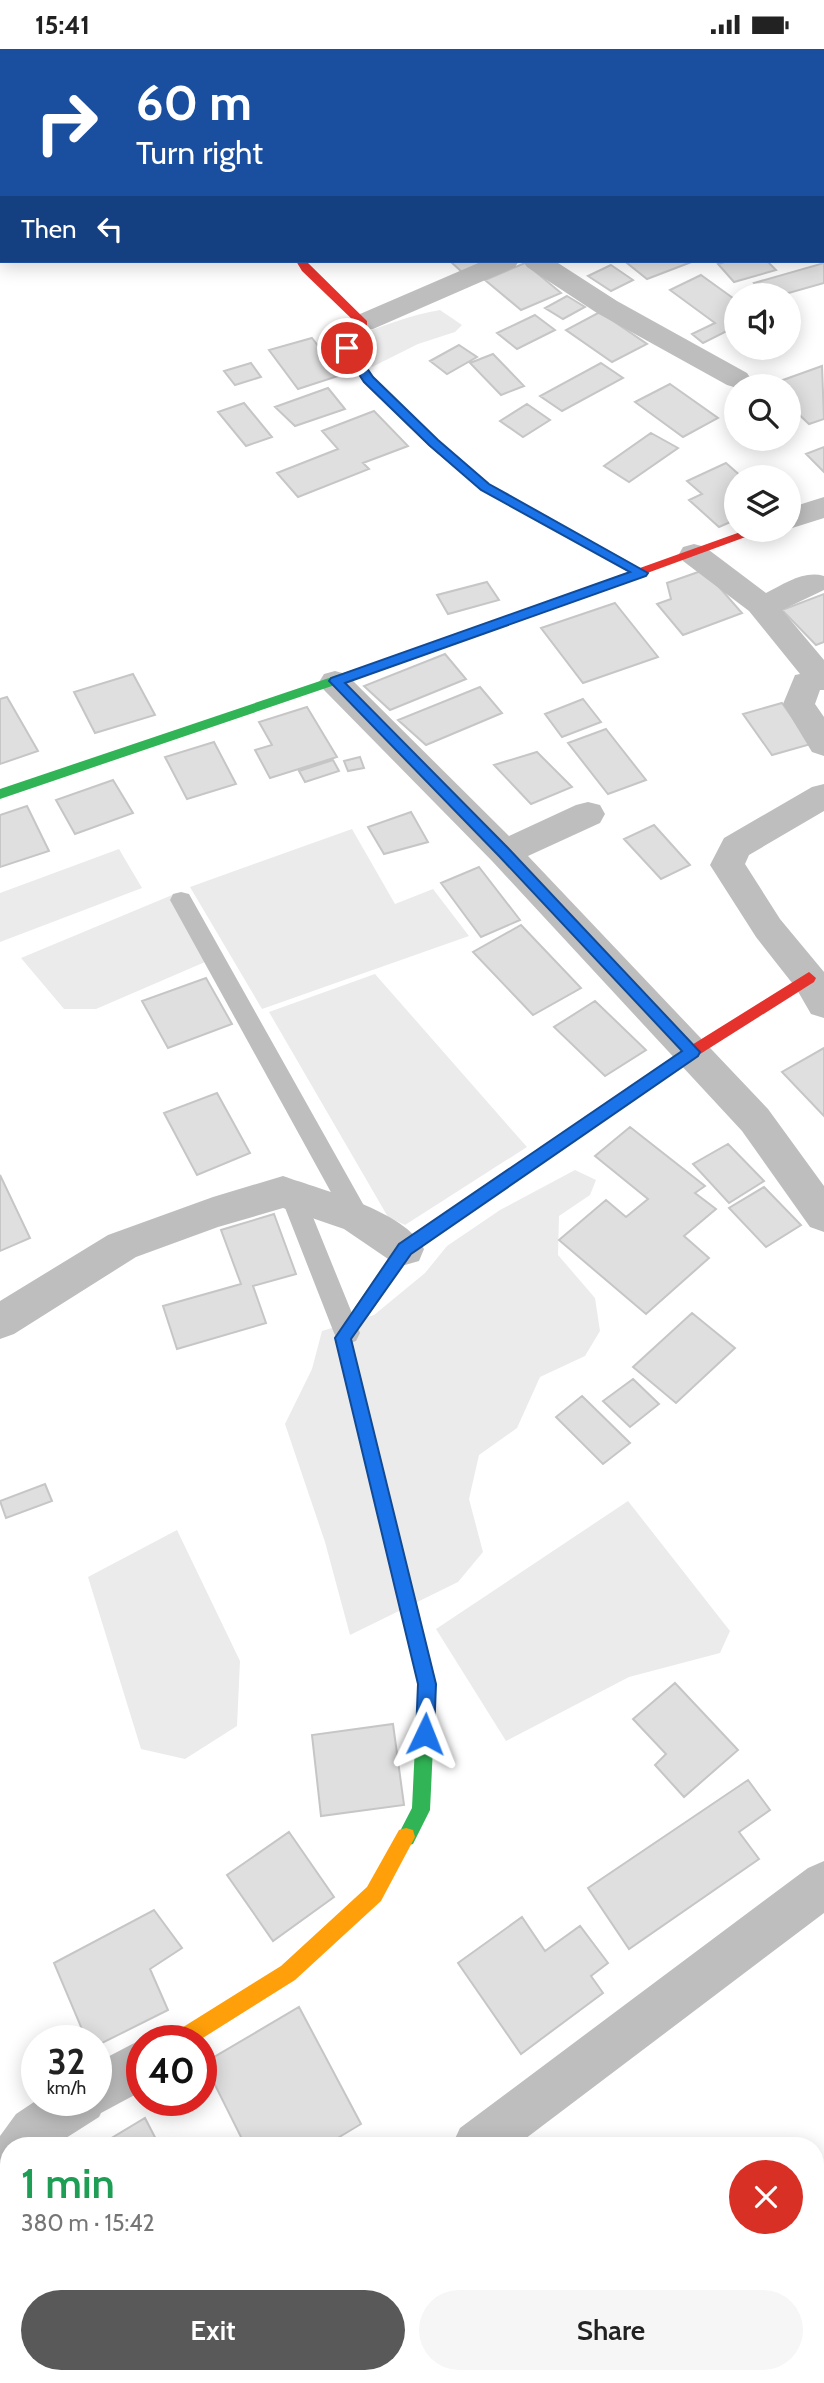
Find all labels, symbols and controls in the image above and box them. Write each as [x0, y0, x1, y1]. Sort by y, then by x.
text: 15:41 [35, 9, 90, 41]
text: 60 m [136, 73, 252, 132]
icon: right [21, 77, 112, 168]
text: Turn right [136, 133, 263, 172]
icon: left [91, 210, 129, 248]
text: Then [21, 213, 77, 245]
map controls [724, 283, 801, 542]
button: sound [724, 283, 801, 360]
pin [317, 318, 377, 378]
icon: arrive [328, 329, 366, 367]
button: search [724, 374, 801, 451]
button: layers [724, 465, 801, 542]
position arrow [388, 1697, 462, 1771]
speed limit sign: 40 [126, 2025, 217, 2116]
text: 32 [48, 2040, 85, 2083]
text: km/h [47, 2077, 86, 2099]
text: 1 min [21, 2157, 115, 2209]
button: close [729, 2160, 803, 2234]
text: 380 m · 15:42 [21, 2209, 155, 2237]
button: Exit [21, 2290, 405, 2370]
button: Share [419, 2290, 803, 2370]

